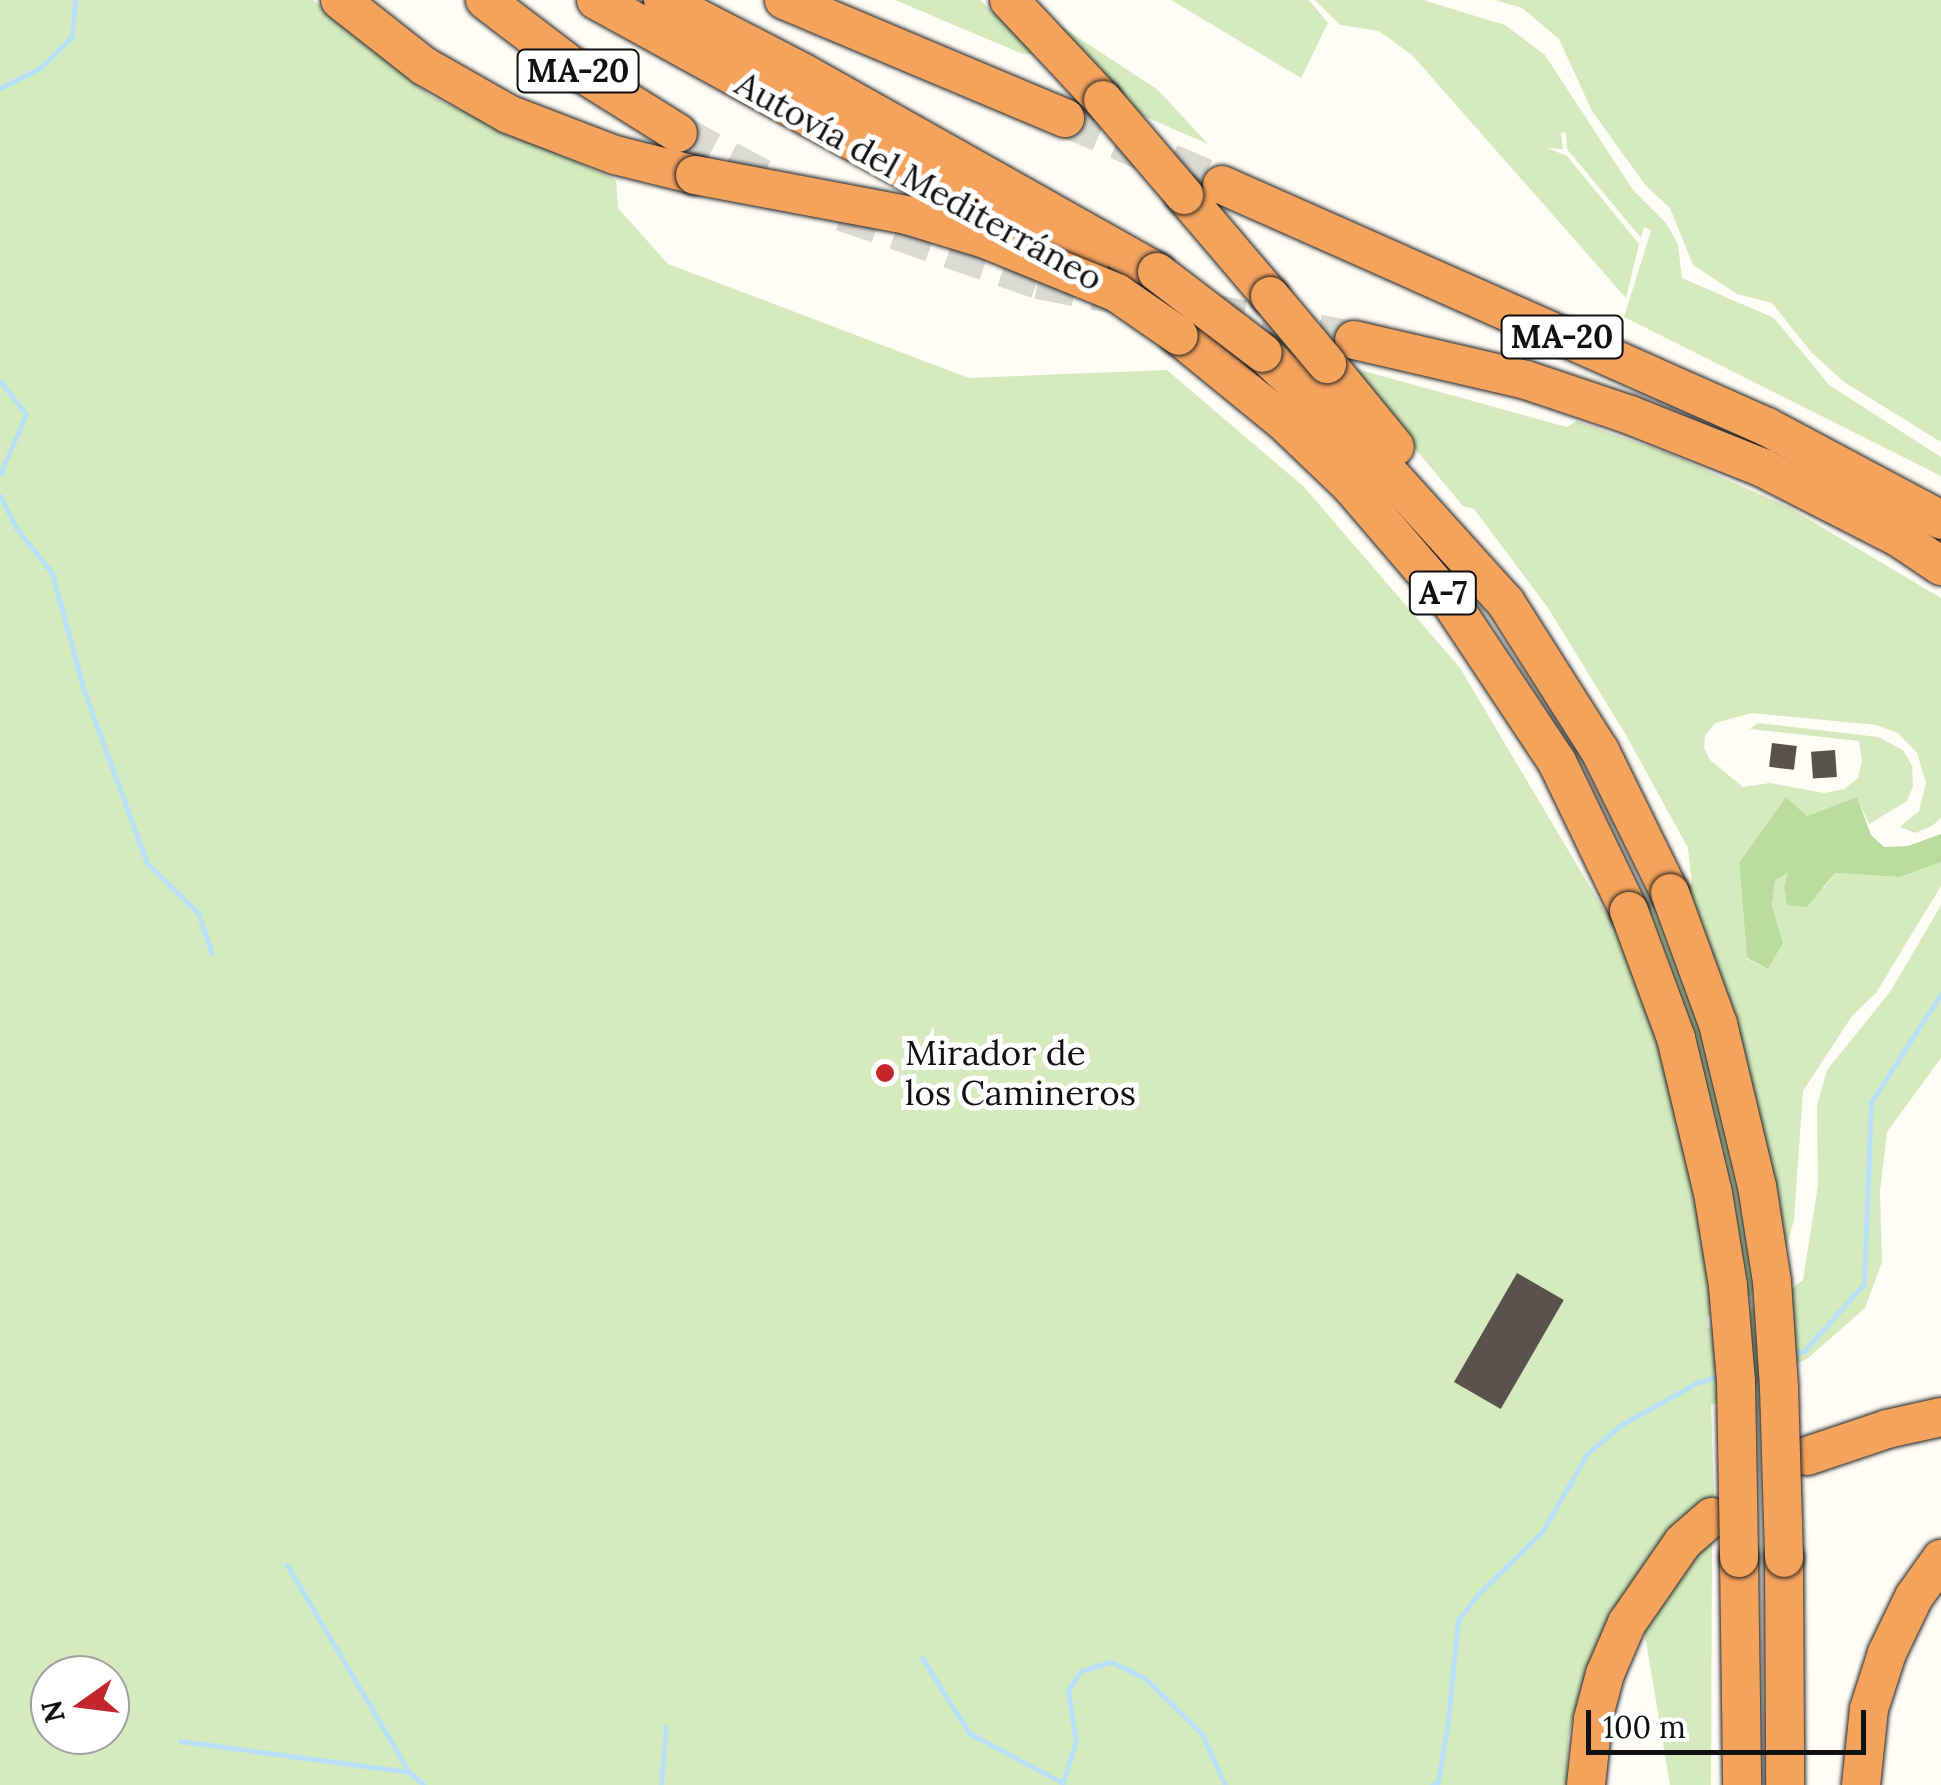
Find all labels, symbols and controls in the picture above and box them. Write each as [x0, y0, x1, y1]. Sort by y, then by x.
road number: MA-20 [516, 44, 640, 98]
street label: Autovía del Mediterráneo [728, 62, 1110, 300]
road number: MA-20 [1500, 310, 1624, 364]
road number: A-7 [1408, 566, 1478, 620]
place label: Mirador de los Camineros [905, 1032, 1136, 1114]
marker: Mirador de los Camineros [874, 1062, 896, 1084]
north arrow [30, 1655, 130, 1755]
scale bar [1591, 1690, 1871, 1752]
text: N [33, 1697, 73, 1727]
text: 100 m [1603, 1708, 1686, 1746]

